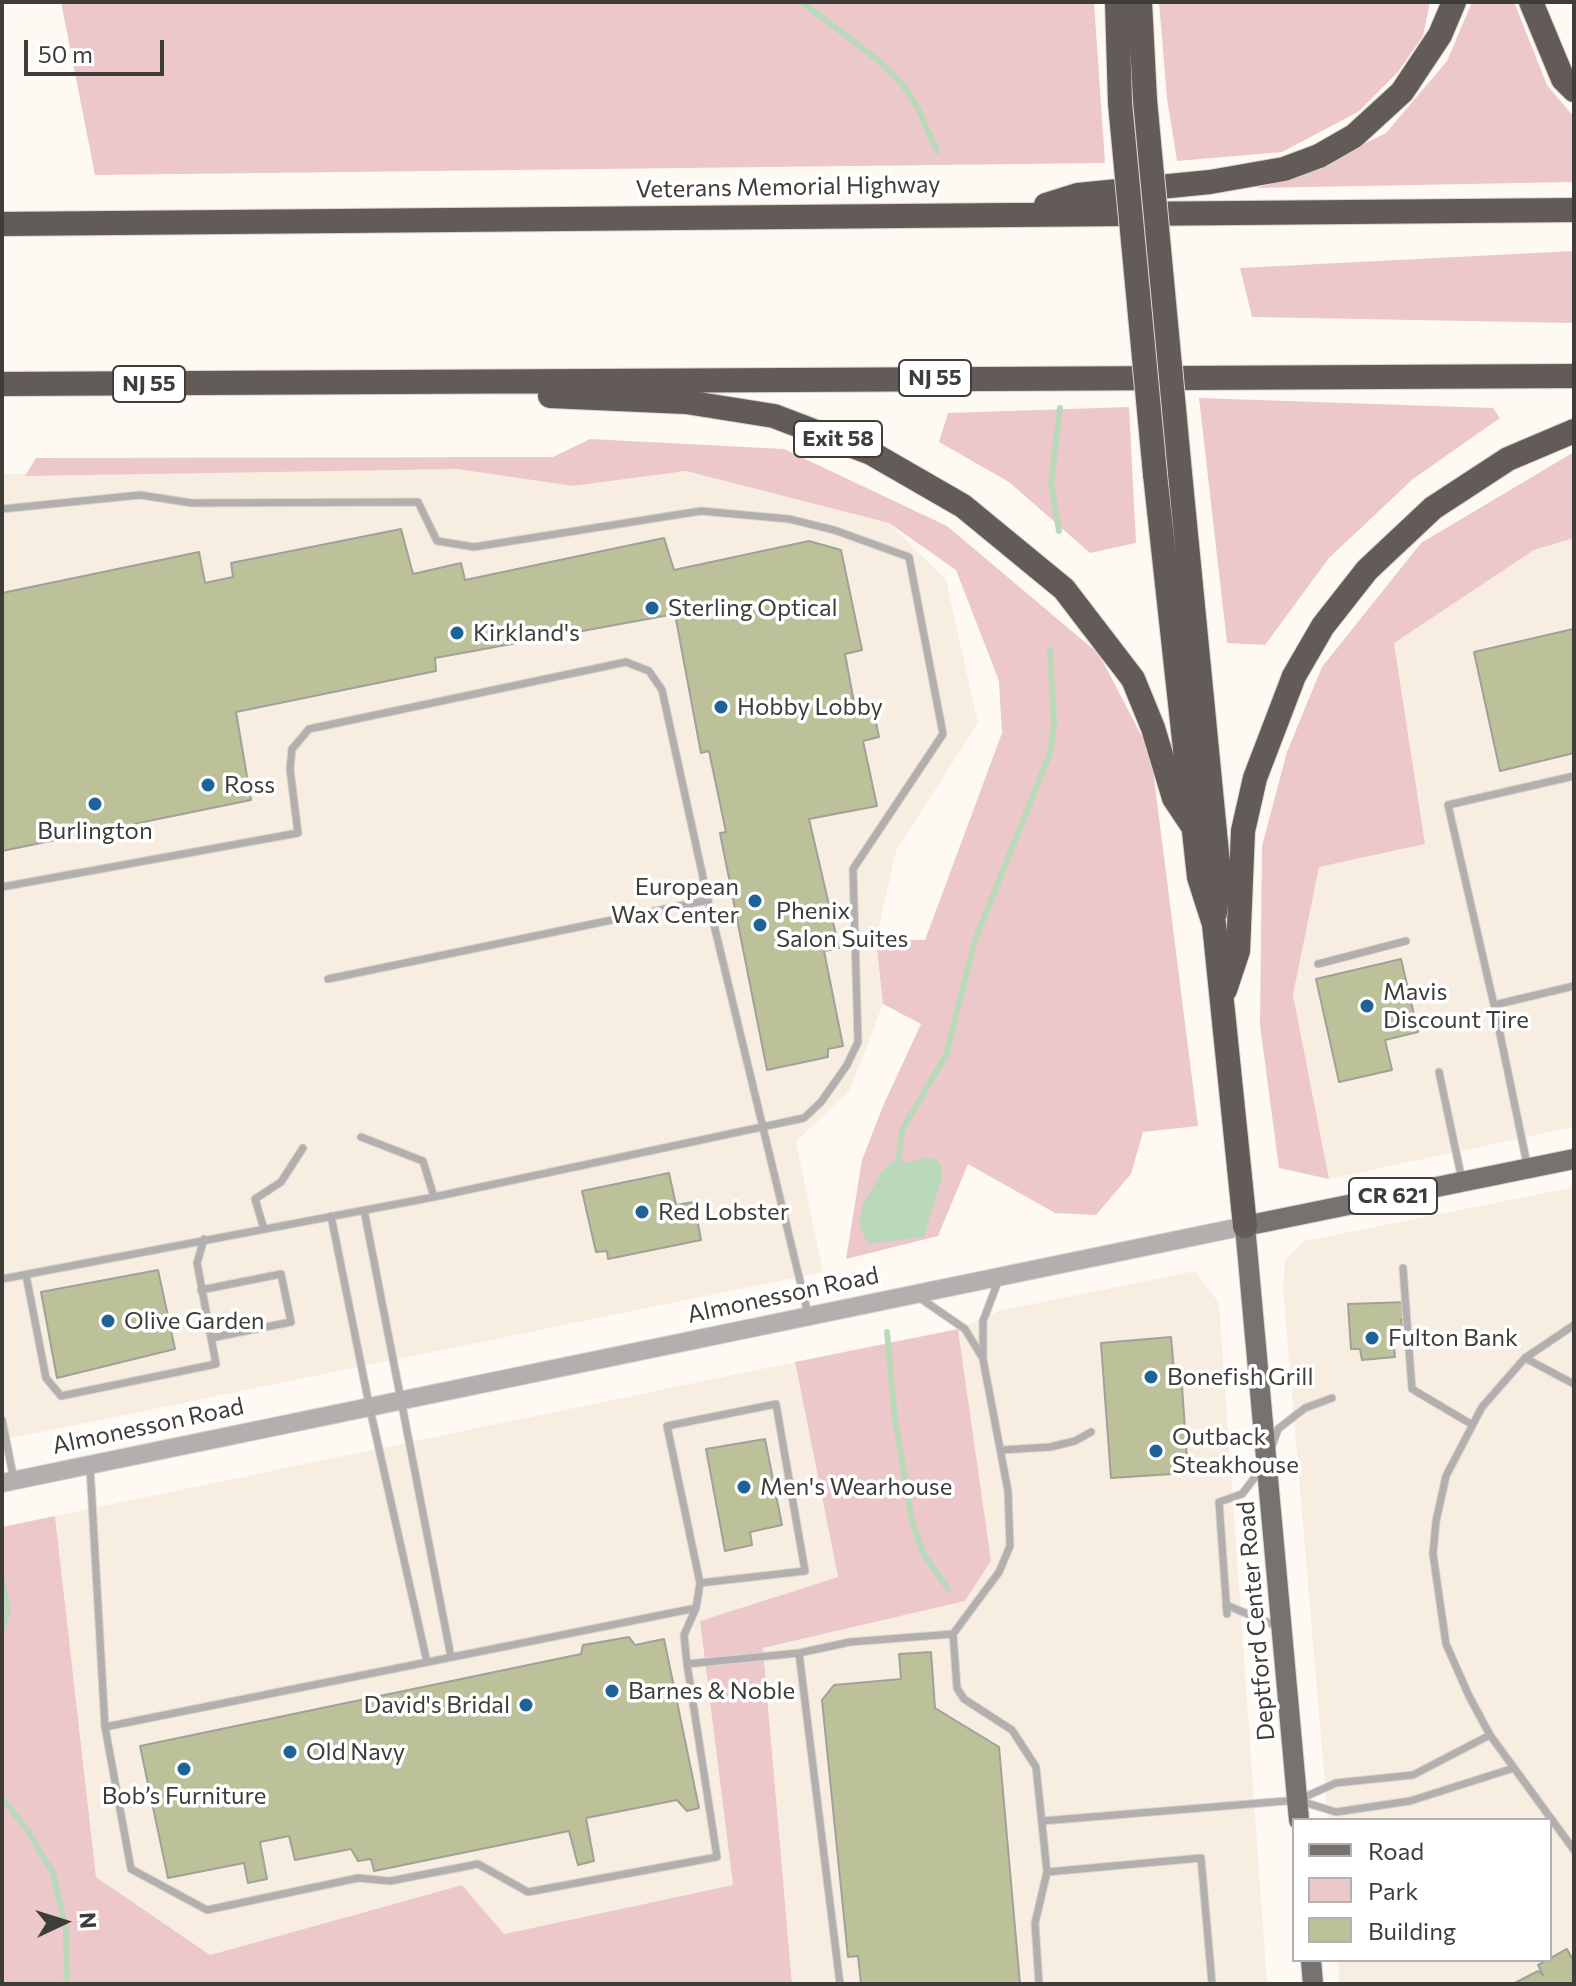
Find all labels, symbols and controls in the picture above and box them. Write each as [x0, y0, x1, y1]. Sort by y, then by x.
scale bar [28, 24, 168, 74]
text: 50 m [38, 39, 93, 68]
street label: Veterans Memorial Highway [635, 170, 941, 204]
road number: NJ 55 [899, 360, 971, 396]
road number: NJ 55 [113, 366, 185, 402]
road number: Exit 58 [794, 421, 882, 457]
place label: Sterling Optical [668, 594, 838, 622]
marker: Sterling Optical [643, 599, 661, 617]
place label: Kirkland's [473, 619, 580, 647]
marker: Kirkland's [448, 624, 466, 642]
place label: Hobby Lobby [737, 693, 883, 721]
marker: Hobby Lobby [712, 698, 730, 716]
place label: Ross [224, 771, 275, 799]
marker: Ross [199, 776, 217, 794]
marker: Burlington [86, 795, 104, 813]
place label: Burlington [37, 817, 153, 845]
place label: European Wax Center [611, 873, 739, 929]
marker: European Wax Center [746, 892, 764, 910]
place label: Phenix Salon Suites [776, 897, 908, 953]
marker: Phenix Salon Suites [751, 916, 769, 934]
place label: Mavis Discount Tire [1383, 978, 1529, 1034]
marker: Mavis Discount Tire [1358, 997, 1376, 1015]
road number: CR 621 [1349, 1178, 1437, 1214]
place label: Red Lobster [658, 1198, 789, 1226]
marker: Red Lobster [633, 1203, 651, 1221]
street label: Almonesson Road [685, 1261, 881, 1329]
place label: Olive Garden [124, 1307, 265, 1335]
marker: Olive Garden [99, 1312, 117, 1330]
place label: Fulton Bank [1388, 1324, 1518, 1352]
marker: Fulton Bank [1363, 1329, 1381, 1347]
place label: Bonefish Grill [1167, 1363, 1314, 1391]
marker: Bonefish Grill [1142, 1368, 1160, 1386]
street label: Almonesson Road [50, 1392, 246, 1460]
place label: Outback Steakhouse [1172, 1423, 1299, 1479]
marker: Outback Steakhouse [1147, 1442, 1165, 1460]
place label: Men's Wearhouse [760, 1473, 952, 1501]
marker: Men's Wearhouse [735, 1478, 753, 1496]
street label: Deptford Center Road [1231, 1500, 1281, 1742]
place label: Barnes & Noble [628, 1677, 795, 1705]
marker: Barnes & Noble [603, 1682, 621, 1700]
place label: David's Bridal [364, 1691, 510, 1719]
marker: David's Bridal [517, 1696, 535, 1714]
place label: Old Navy [306, 1738, 405, 1766]
marker: Old Navy [281, 1743, 299, 1761]
marker: Bob’s Furniture [175, 1760, 193, 1778]
place label: Bob’s Furniture [102, 1782, 266, 1810]
legend [1292, 1818, 1552, 1962]
text: Road [1368, 1836, 1424, 1865]
text: Park [1368, 1876, 1418, 1905]
north arrow [24, 1882, 104, 1962]
text: N [74, 1911, 102, 1929]
text: Building [1368, 1916, 1456, 1945]

